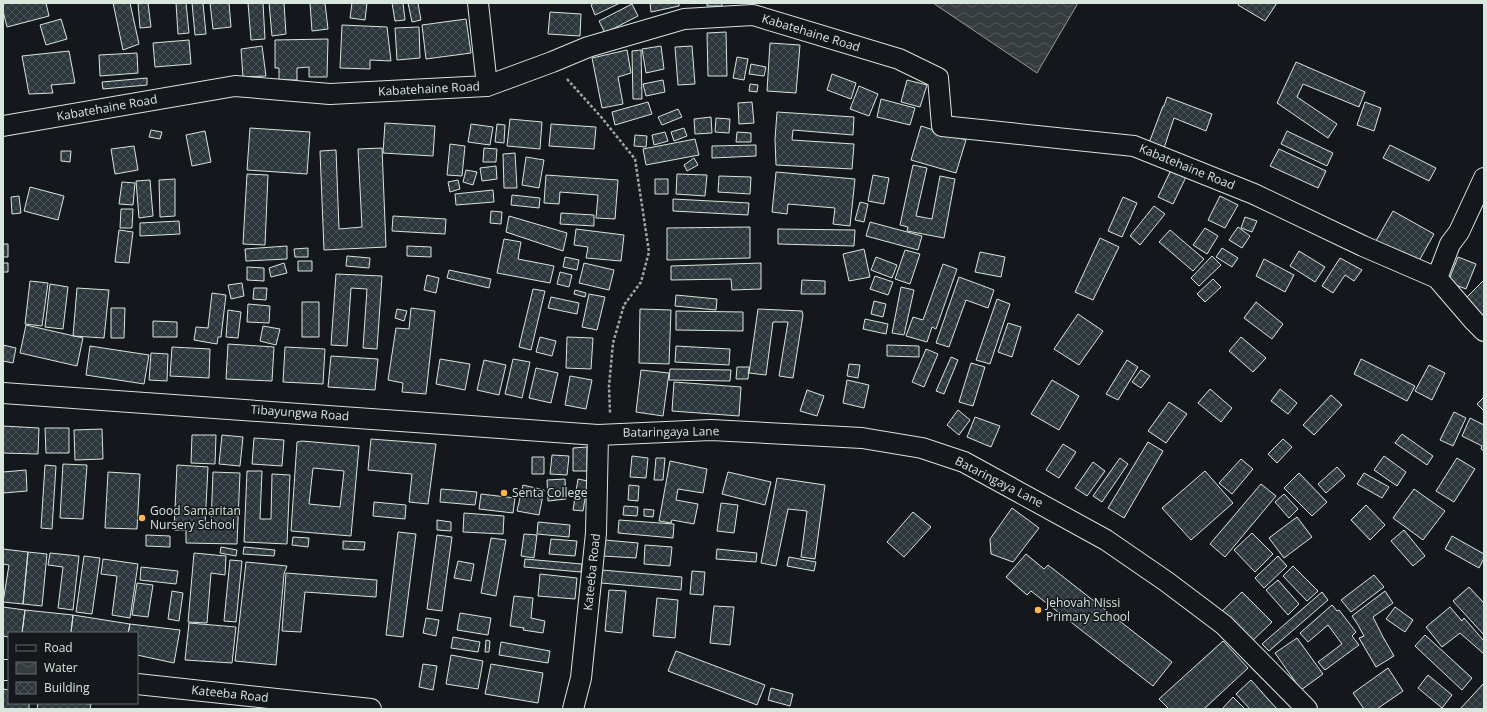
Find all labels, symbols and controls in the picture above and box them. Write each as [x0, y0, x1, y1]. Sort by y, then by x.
street label: Kabatehaine Road [760, 9, 862, 56]
street label: Kabatehaine Road [378, 77, 480, 100]
street label: Kabatehaine Road [55, 90, 159, 125]
street label: Kabatehaine Road [1137, 140, 1238, 194]
street label: Tibayungwa Road [250, 401, 350, 424]
street label: Bataringaya Lane [623, 422, 720, 441]
street label: Bataringaya Lane [952, 452, 1046, 511]
place label: Senta College [512, 484, 588, 501]
marker: Senta College [499, 488, 509, 498]
place label: Good Samaritan Nursery School [150, 502, 241, 533]
marker: Good Samaritan Nursery School [137, 513, 147, 523]
street label: Kateeba Road [579, 533, 604, 611]
place label: Jehovah Nissi Primary School [1045, 594, 1130, 625]
marker: Jehovah Nissi Primary School [1033, 605, 1043, 615]
legend [8, 632, 138, 704]
text: Road [44, 639, 73, 656]
text: Water [44, 659, 78, 676]
text: Building [44, 679, 90, 696]
street label: Kateeba Road [191, 681, 269, 706]

